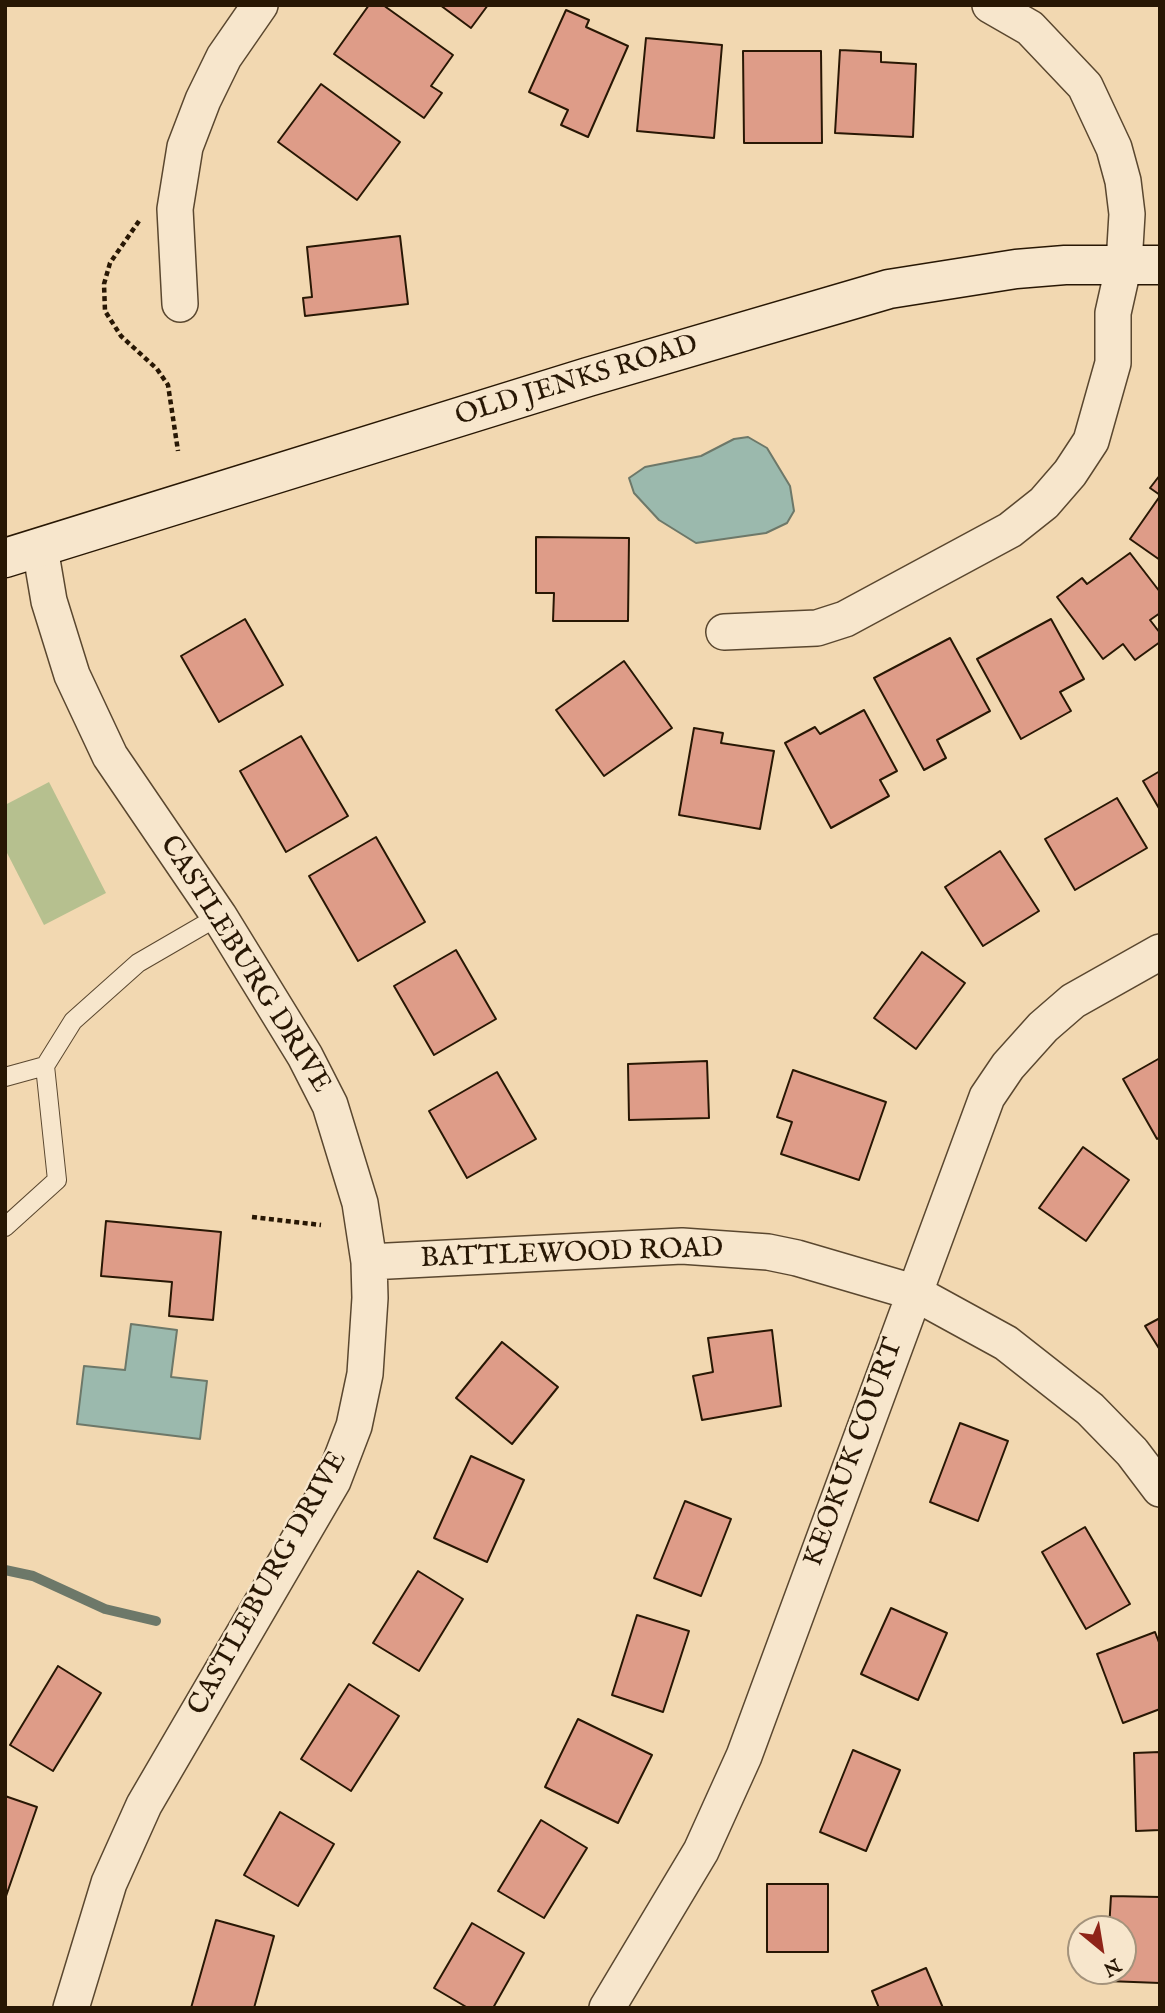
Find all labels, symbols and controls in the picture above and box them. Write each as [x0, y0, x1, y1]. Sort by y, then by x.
street label: OLD JENKS ROAD [452, 329, 702, 435]
street label: CASTLEBURG DRIVE [151, 830, 337, 1100]
street label: BATTLEWOOD ROAD [420, 1233, 724, 1277]
street label: KEOKUK COURT [798, 1334, 912, 1572]
street label: CASTLEBURG DRIVE [182, 1446, 356, 1722]
north arrow [1067, 1915, 1137, 1985]
text: N [1098, 1952, 1125, 1981]

